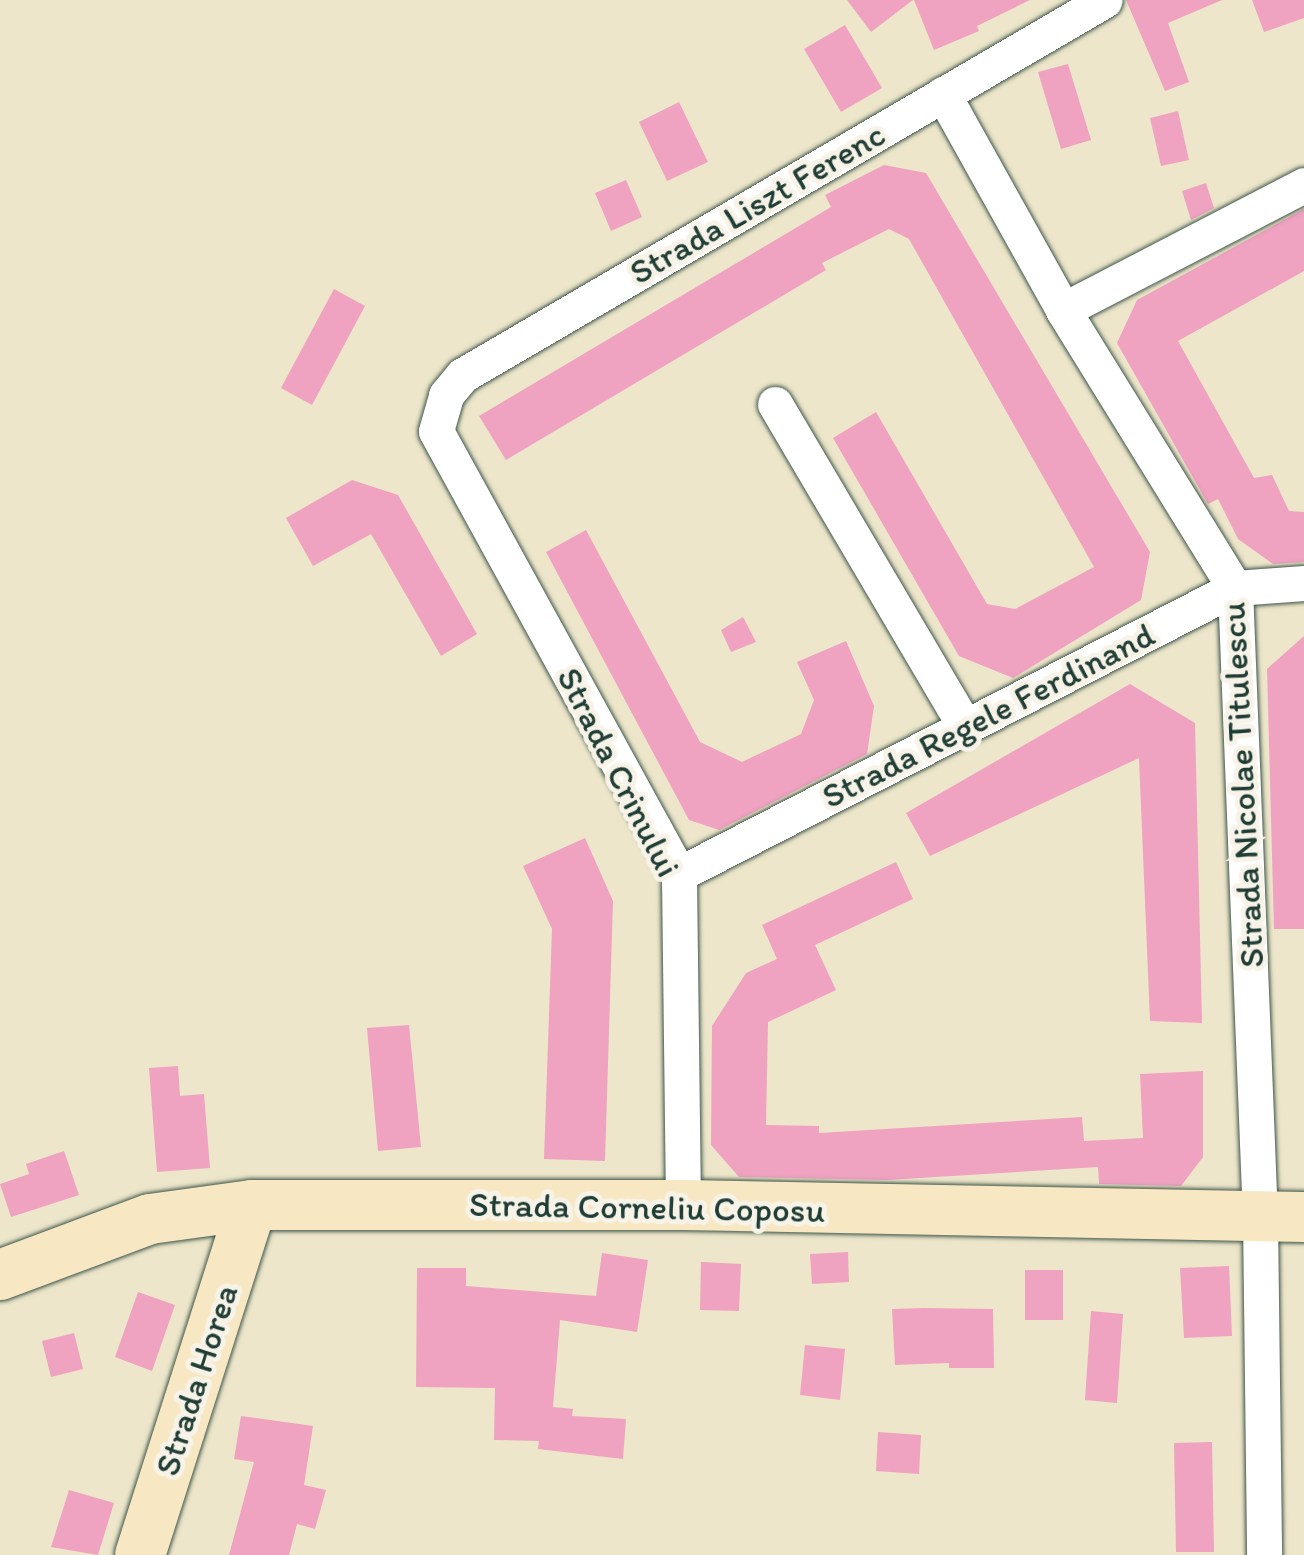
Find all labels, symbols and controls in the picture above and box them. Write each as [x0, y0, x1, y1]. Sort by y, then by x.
street label: Strada Liszt Ferenc [622, 113, 892, 293]
street label: Strada Nicolae Titulescu [1211, 601, 1273, 969]
street label: Strada Regele Ferdinand [815, 613, 1161, 817]
street label: Strada Crinului [548, 660, 690, 884]
street label: Strada Corneliu Coposu [469, 1183, 825, 1231]
street label: Strada Horea [145, 1279, 247, 1481]

